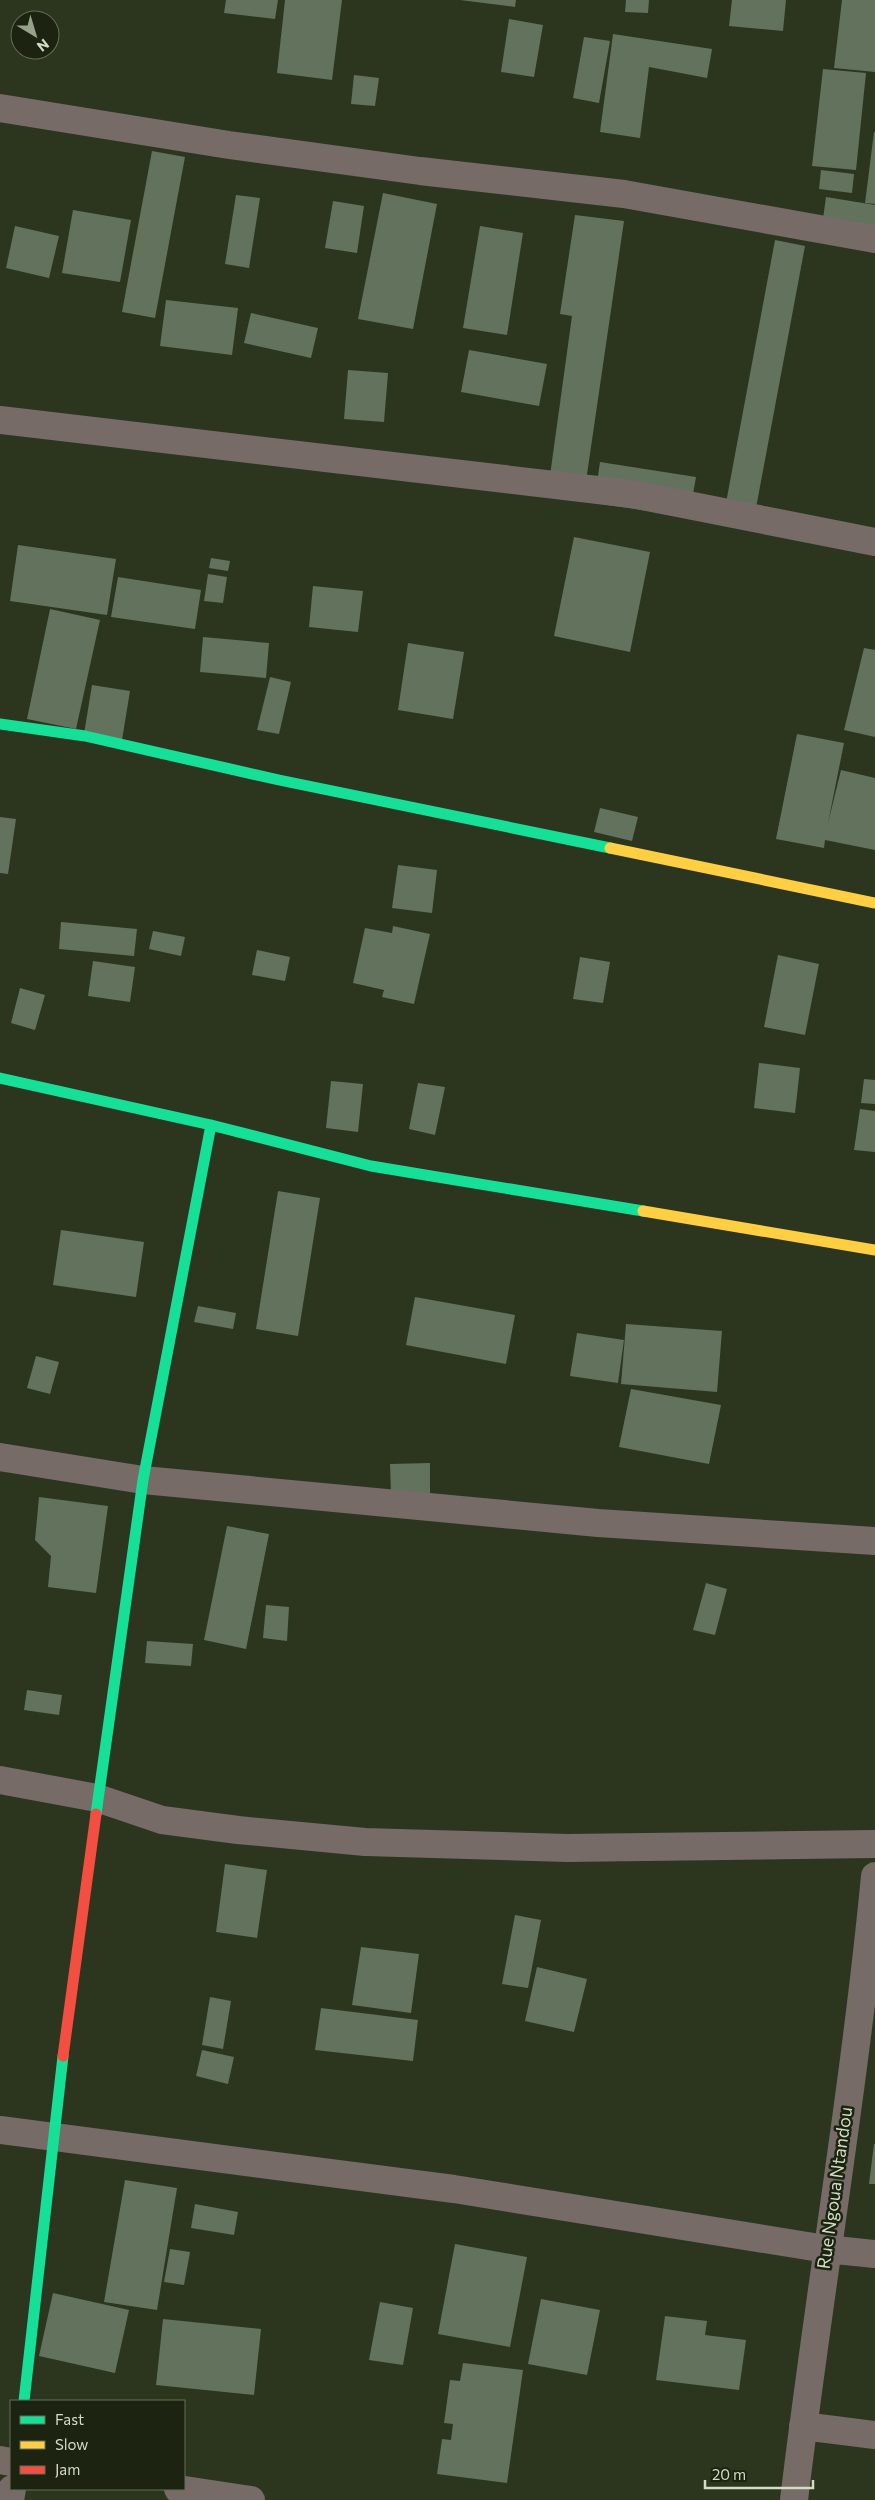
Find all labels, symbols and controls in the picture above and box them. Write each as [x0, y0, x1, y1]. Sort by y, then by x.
north arrow [10, 10, 60, 60]
text: N [34, 36, 53, 56]
street label: Rue Ngoua Ntandou [812, 2105, 856, 2270]
legend [10, 2400, 185, 2490]
text: Fast [55, 2410, 84, 2428]
text: Slow [55, 2435, 88, 2453]
scale bar [705, 2458, 812, 2490]
text: Jam [55, 2460, 80, 2478]
text: 20 m [712, 2465, 746, 2483]

